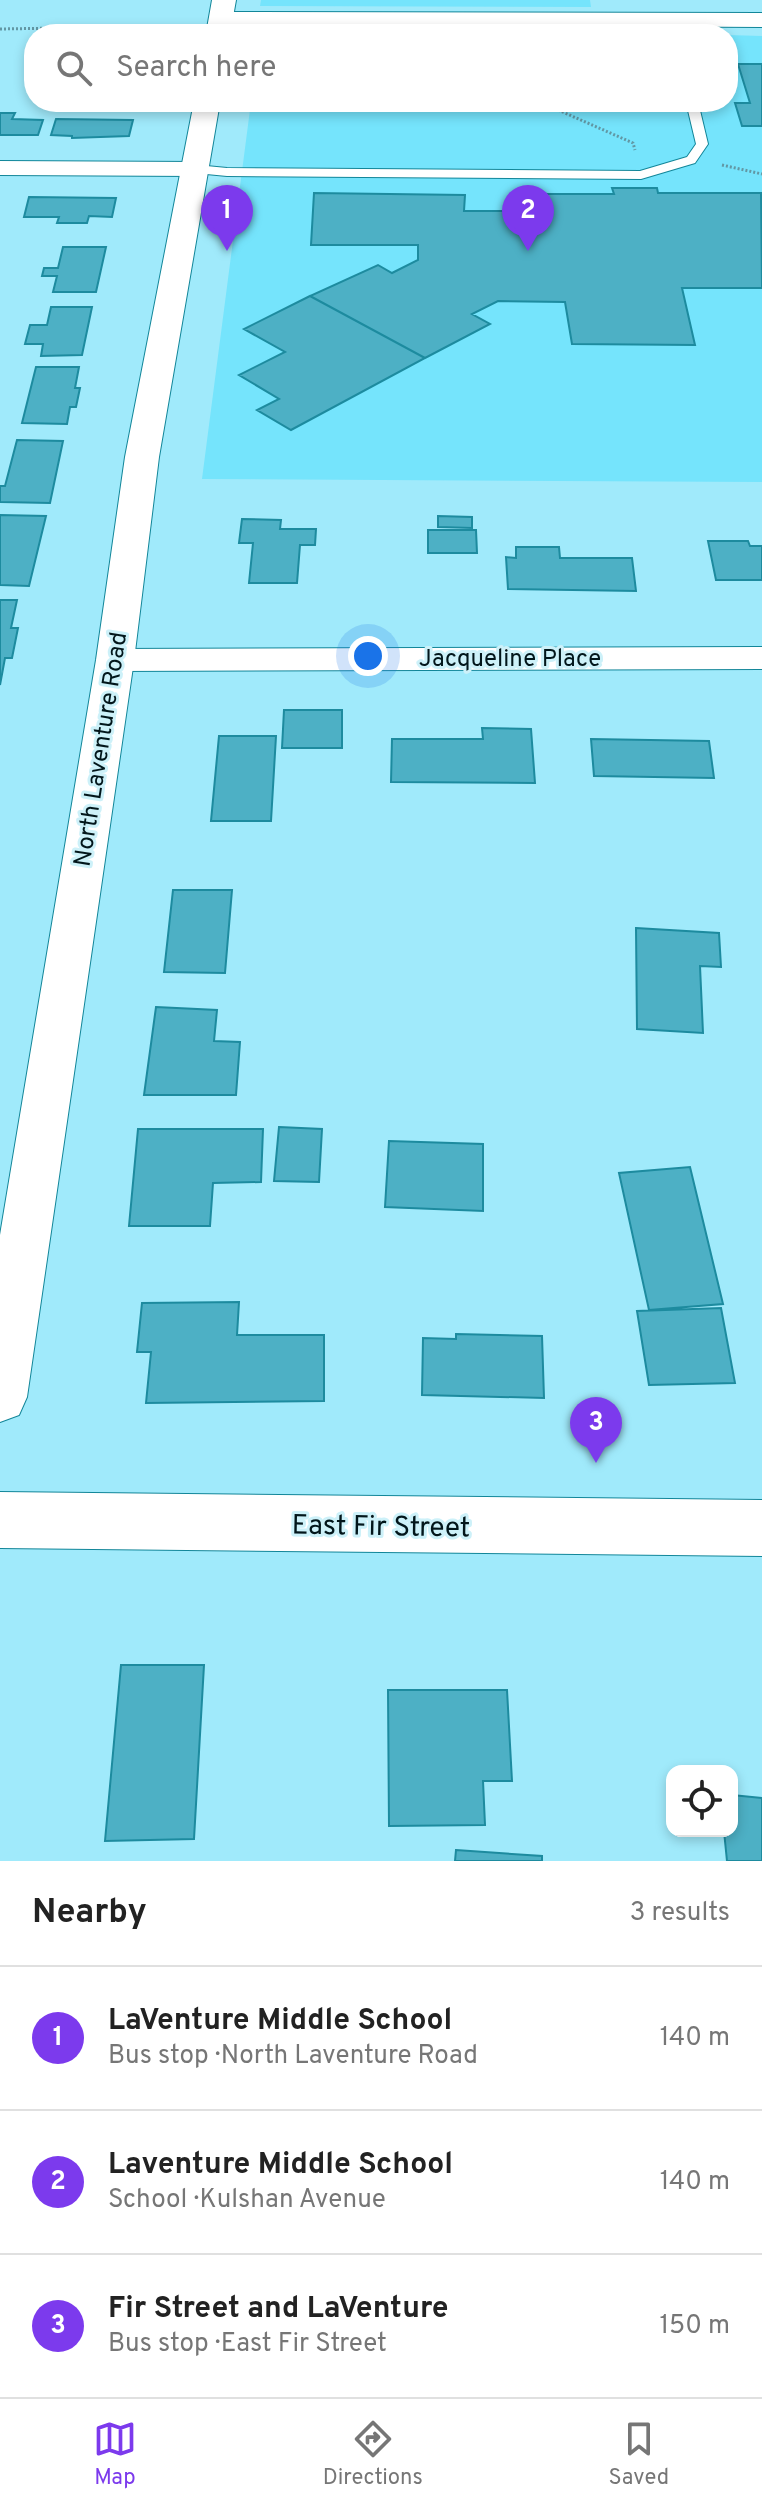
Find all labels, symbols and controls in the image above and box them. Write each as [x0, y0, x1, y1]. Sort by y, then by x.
search box [24, 24, 738, 112]
icon: search [52, 46, 96, 90]
text: Search here [116, 50, 276, 87]
pin: 1 [201, 185, 253, 251]
pin: 2 [502, 185, 554, 251]
street label: North Laventure Road [69, 630, 135, 869]
your location [348, 636, 388, 676]
street label: Jacqueline Place [419, 645, 601, 675]
pin: 3 [570, 1397, 622, 1463]
street label: East Fir Street [291, 1508, 471, 1548]
map controls [666, 1765, 738, 1837]
button: locate [666, 1765, 738, 1837]
text: Nearby [32, 1892, 147, 1935]
text: 3 results [630, 1897, 730, 1930]
text: LaVenture Middle School [108, 2003, 452, 2040]
text: 1 [53, 2022, 63, 2055]
text: 140 m [660, 2022, 730, 2055]
text: Bus stop · North Laventure Road [108, 2040, 478, 2073]
text: Laventure Middle School [108, 2147, 453, 2184]
text: 2 [50, 2166, 66, 2199]
text: 140 m [660, 2166, 730, 2199]
text: School · Kulshan Avenue [108, 2184, 386, 2217]
text: Fir Street and LaVenture [108, 2291, 448, 2328]
text: 3 [50, 2310, 66, 2343]
text: 150 m [659, 2310, 730, 2343]
text: Bus stop · East Fir Street [108, 2328, 387, 2361]
tab: Map [93, 2417, 137, 2492]
tab: Directions [323, 2417, 423, 2492]
tab: Saved [609, 2417, 669, 2492]

